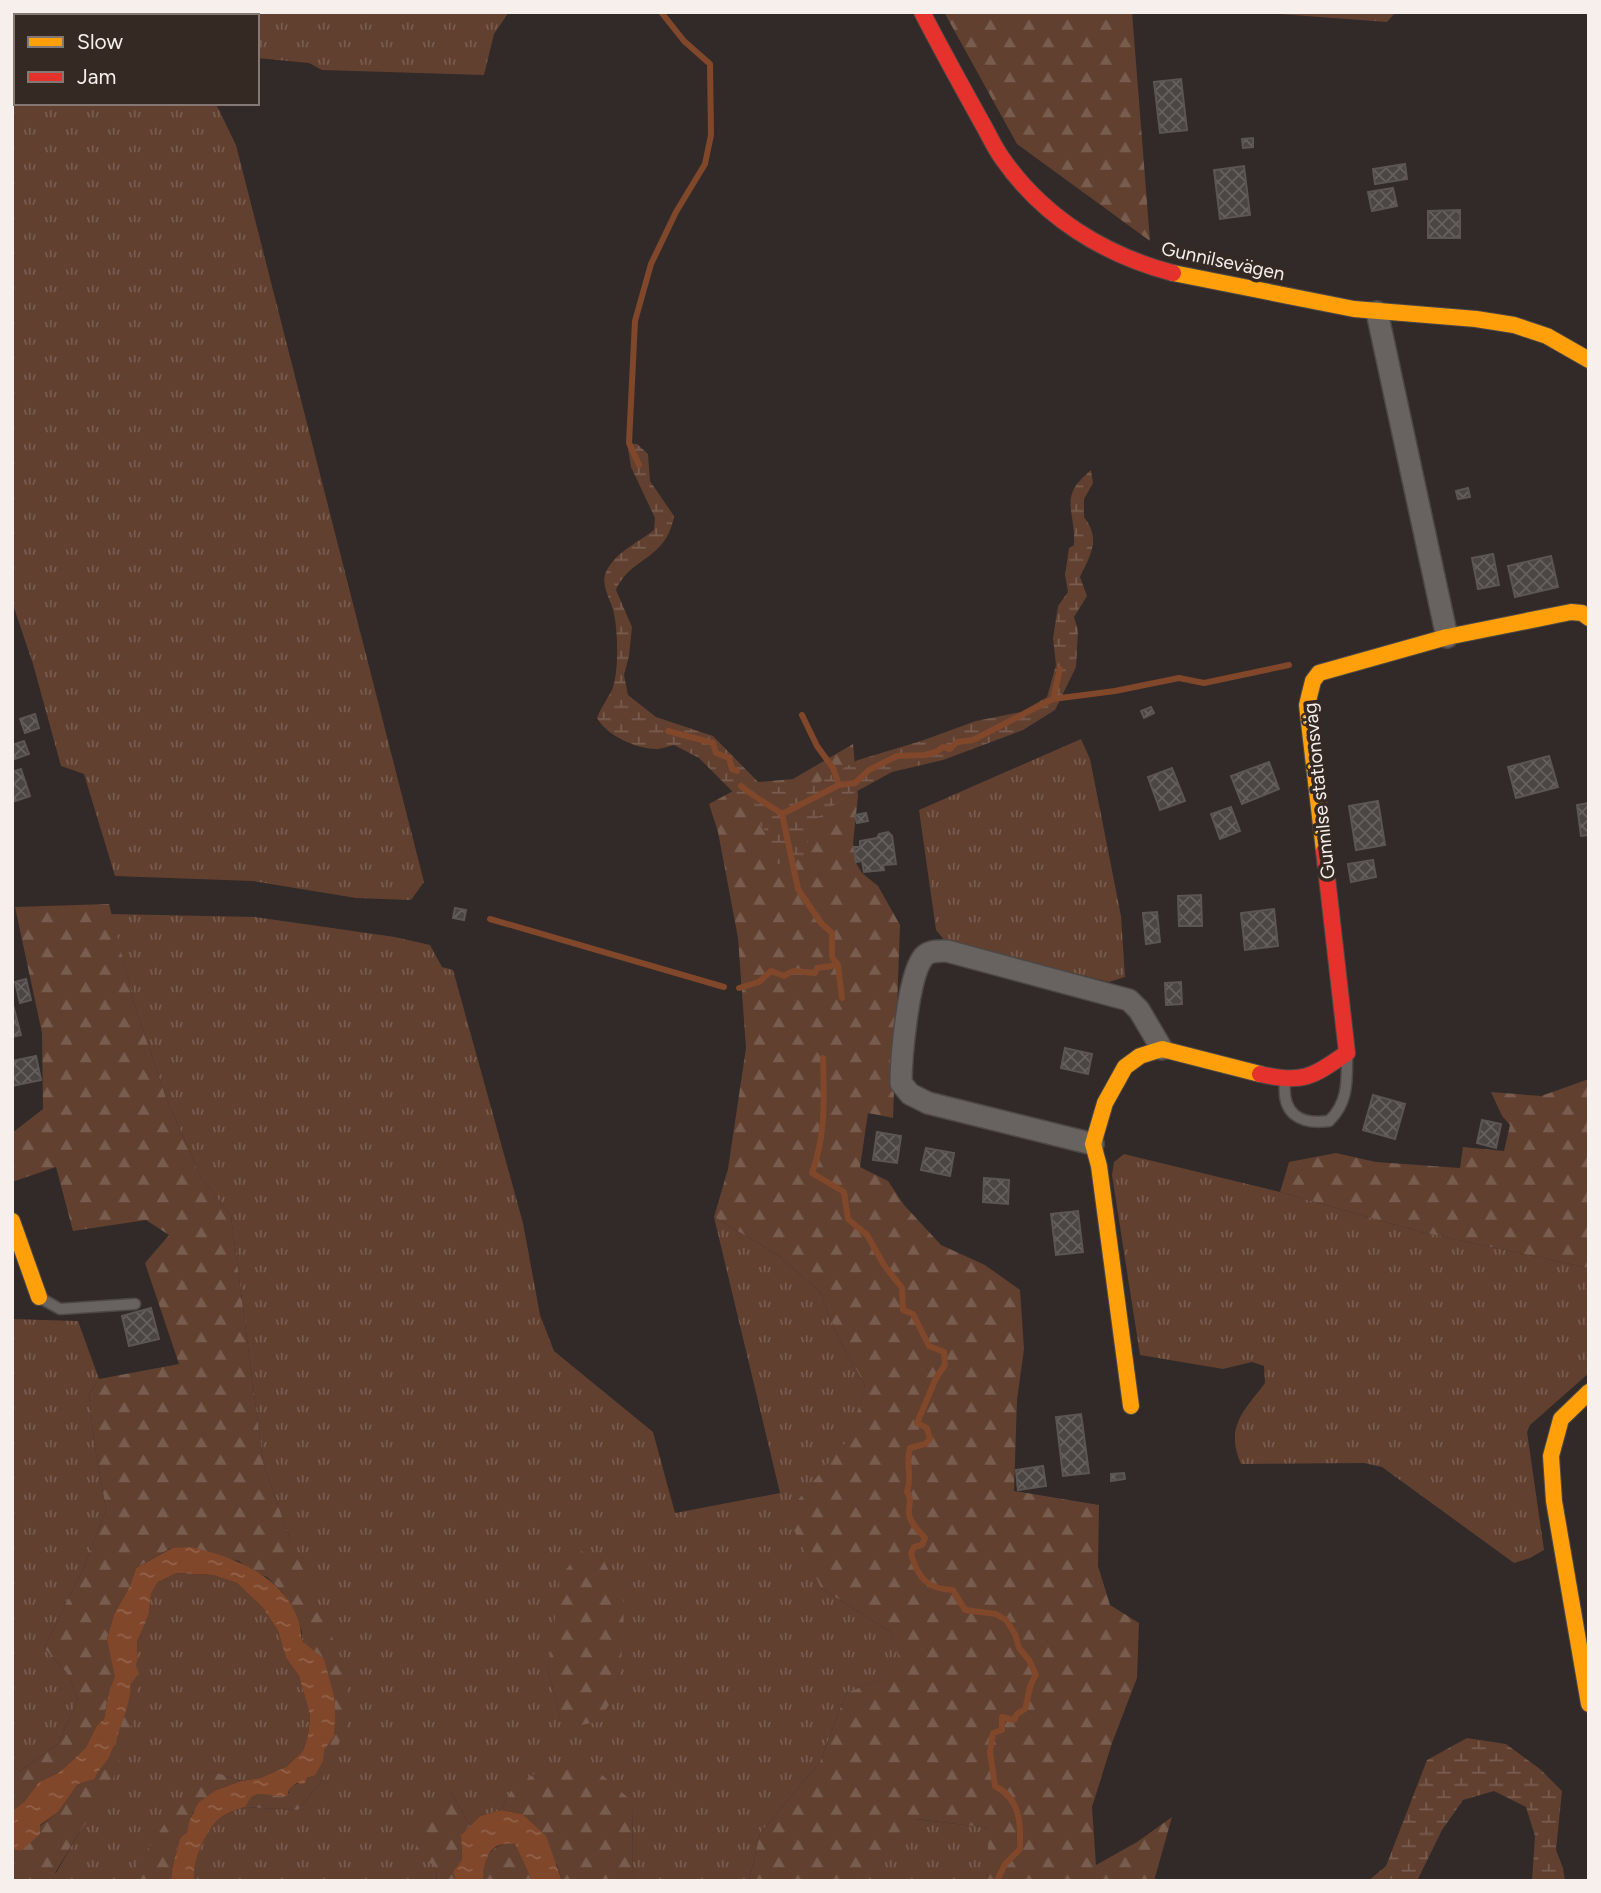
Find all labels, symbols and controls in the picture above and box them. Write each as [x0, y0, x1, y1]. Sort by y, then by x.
legend [14, 14, 259, 105]
text: Slow [77, 29, 123, 54]
text: Jam [77, 64, 116, 89]
street label: Gunnilsevägen [1159, 237, 1287, 285]
street label: Gunnilse stationsväg [1298, 702, 1340, 880]

